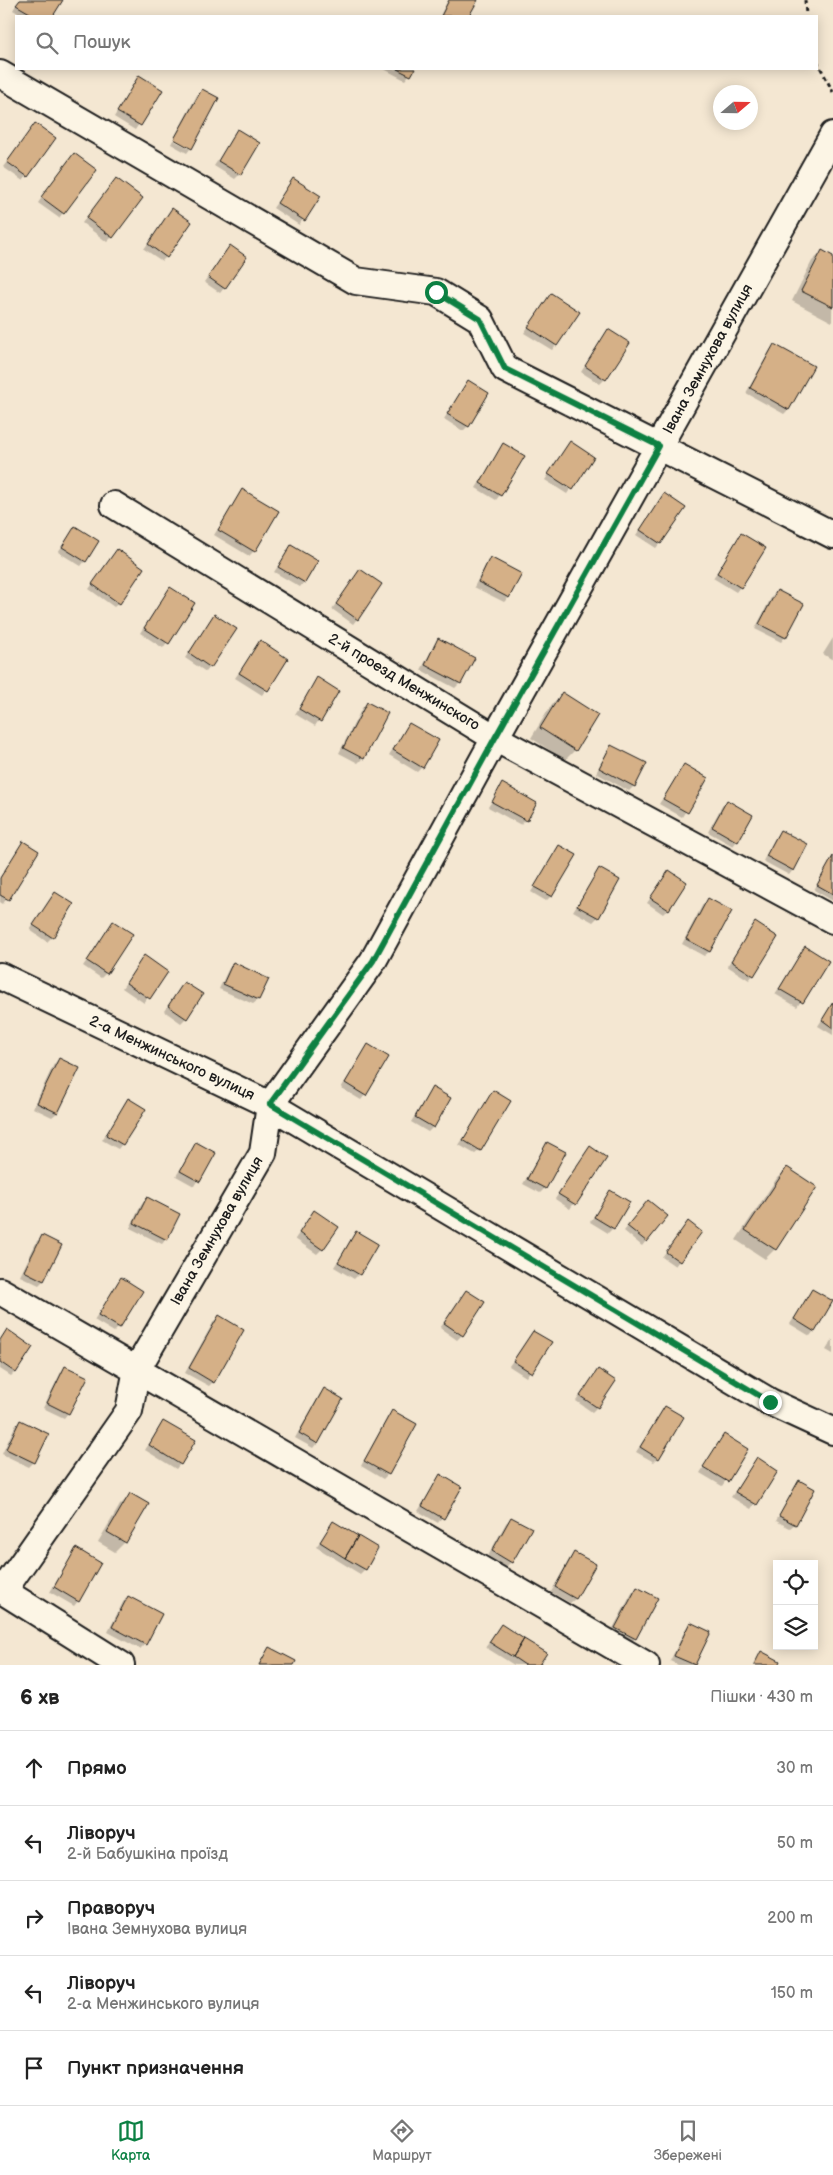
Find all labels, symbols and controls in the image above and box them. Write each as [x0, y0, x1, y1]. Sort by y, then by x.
search box [15, 15, 818, 70]
icon: search [33, 29, 61, 57]
text: Пошук [73, 31, 131, 54]
north arrow [713, 85, 758, 130]
route start [425, 281, 448, 304]
street label: Івана Земнухова вулиця [659, 281, 757, 437]
street label: 2-й проезд Менжинского [325, 629, 483, 735]
street label: 2-а Менжинського вулиця [86, 1011, 258, 1105]
street label: Івана Земнухова вулиця [167, 1153, 267, 1309]
route end [759, 1391, 782, 1414]
map controls [773, 1560, 818, 1650]
button: locate [773, 1560, 818, 1605]
button: layers [773, 1605, 818, 1650]
text: 6 хв [20, 1685, 59, 1710]
text: Пішки · 430 m [710, 1688, 813, 1707]
icon: ahead [20, 1754, 48, 1782]
text: Прямо [67, 1757, 127, 1780]
text: 30 m [776, 1759, 813, 1778]
text: Ліворуч [67, 1822, 136, 1845]
icon: left [20, 1829, 48, 1857]
text: 50 m [777, 1834, 813, 1853]
text: 2-й Бабушкіна проїзд [67, 1845, 228, 1864]
text: Праворуч [67, 1897, 155, 1920]
icon: right [20, 1904, 48, 1932]
text: 200 m [767, 1909, 813, 1928]
text: Івана Земнухова вулиця [67, 1920, 247, 1939]
text: Ліворуч [67, 1972, 136, 1995]
icon: left [20, 1979, 48, 2007]
text: 150 m [771, 1984, 813, 2003]
text: 2-а Менжинського вулиця [67, 1995, 260, 2014]
icon: arrive [20, 2054, 48, 2082]
text: Пункт призначення [67, 2057, 244, 2080]
tab: Карта [111, 2117, 150, 2164]
tab: Маршрут [372, 2117, 432, 2164]
tab: Збережені [654, 2117, 722, 2164]

